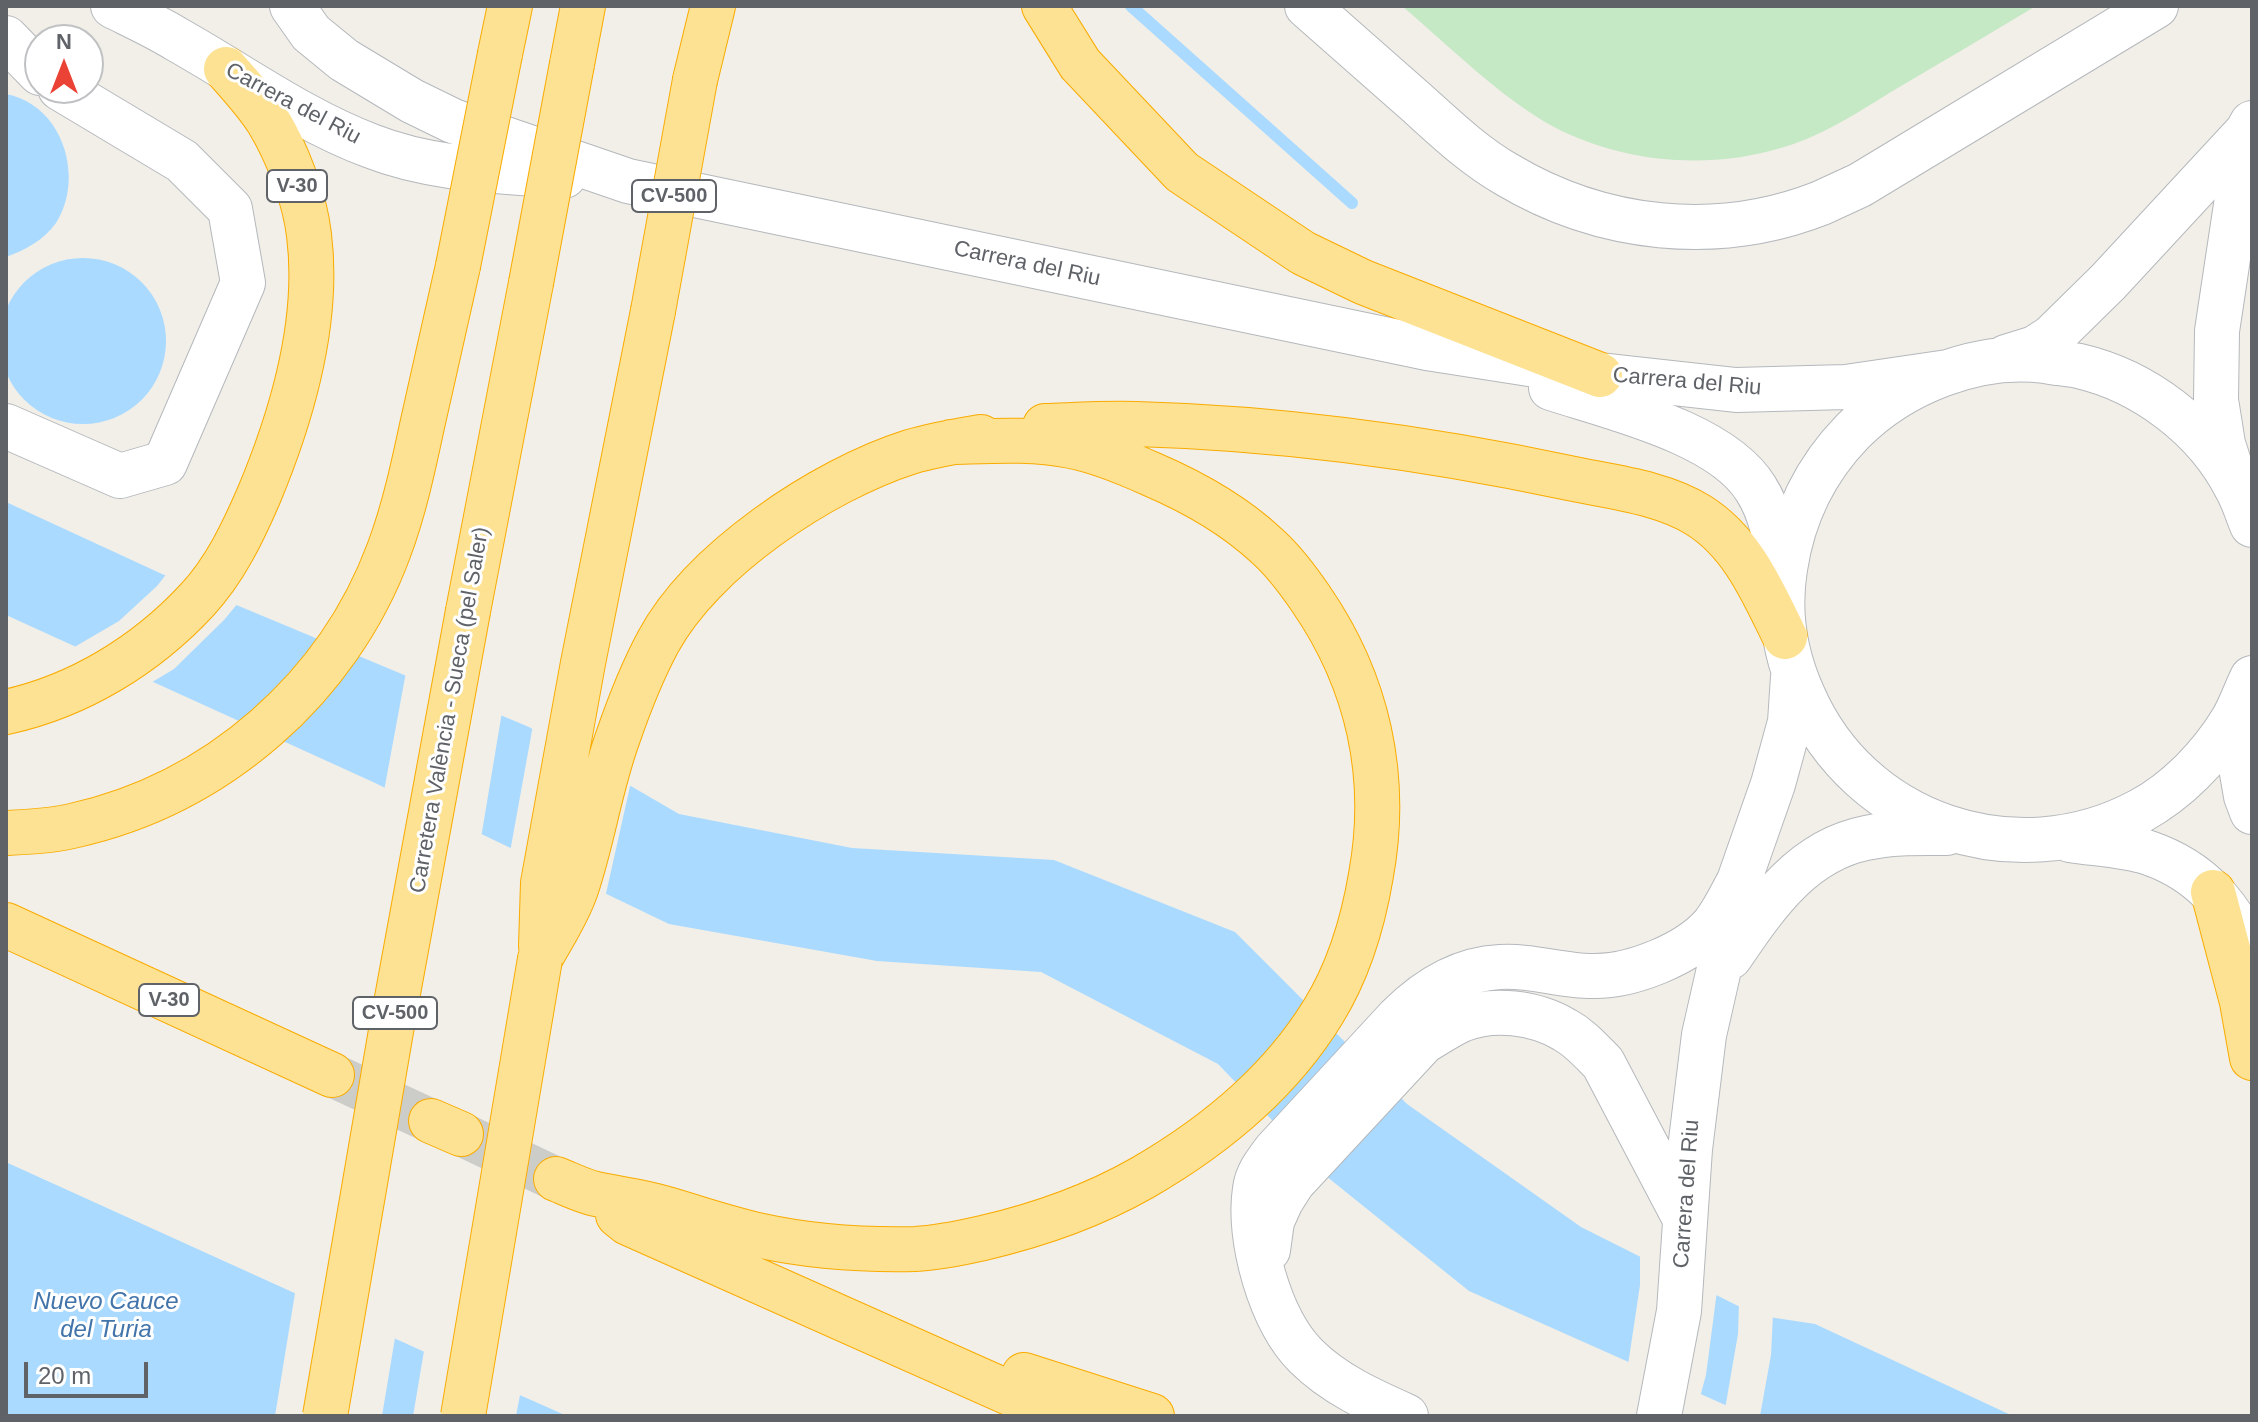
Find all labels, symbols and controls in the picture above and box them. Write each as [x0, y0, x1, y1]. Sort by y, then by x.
north arrow [24, 24, 104, 104]
text: N [56, 29, 72, 54]
street label: Carrera del Riu [221, 57, 365, 151]
road number: V-30 [267, 170, 327, 202]
road number: CV-500 [632, 180, 716, 212]
street label: Carrera del Riu [951, 236, 1103, 292]
street label: Carrera del Riu [1612, 362, 1762, 402]
street label: Carretera València - Sueca (pel Saler) [405, 525, 495, 895]
road number: V-30 [139, 984, 199, 1016]
road number: CV-500 [353, 997, 437, 1029]
street label: Carrera del Riu [1669, 1119, 1705, 1269]
water label: Nuevo Cauce del Turia [33, 1288, 179, 1344]
scale bar [28, 1346, 152, 1396]
text: 20 m [38, 1362, 91, 1389]

